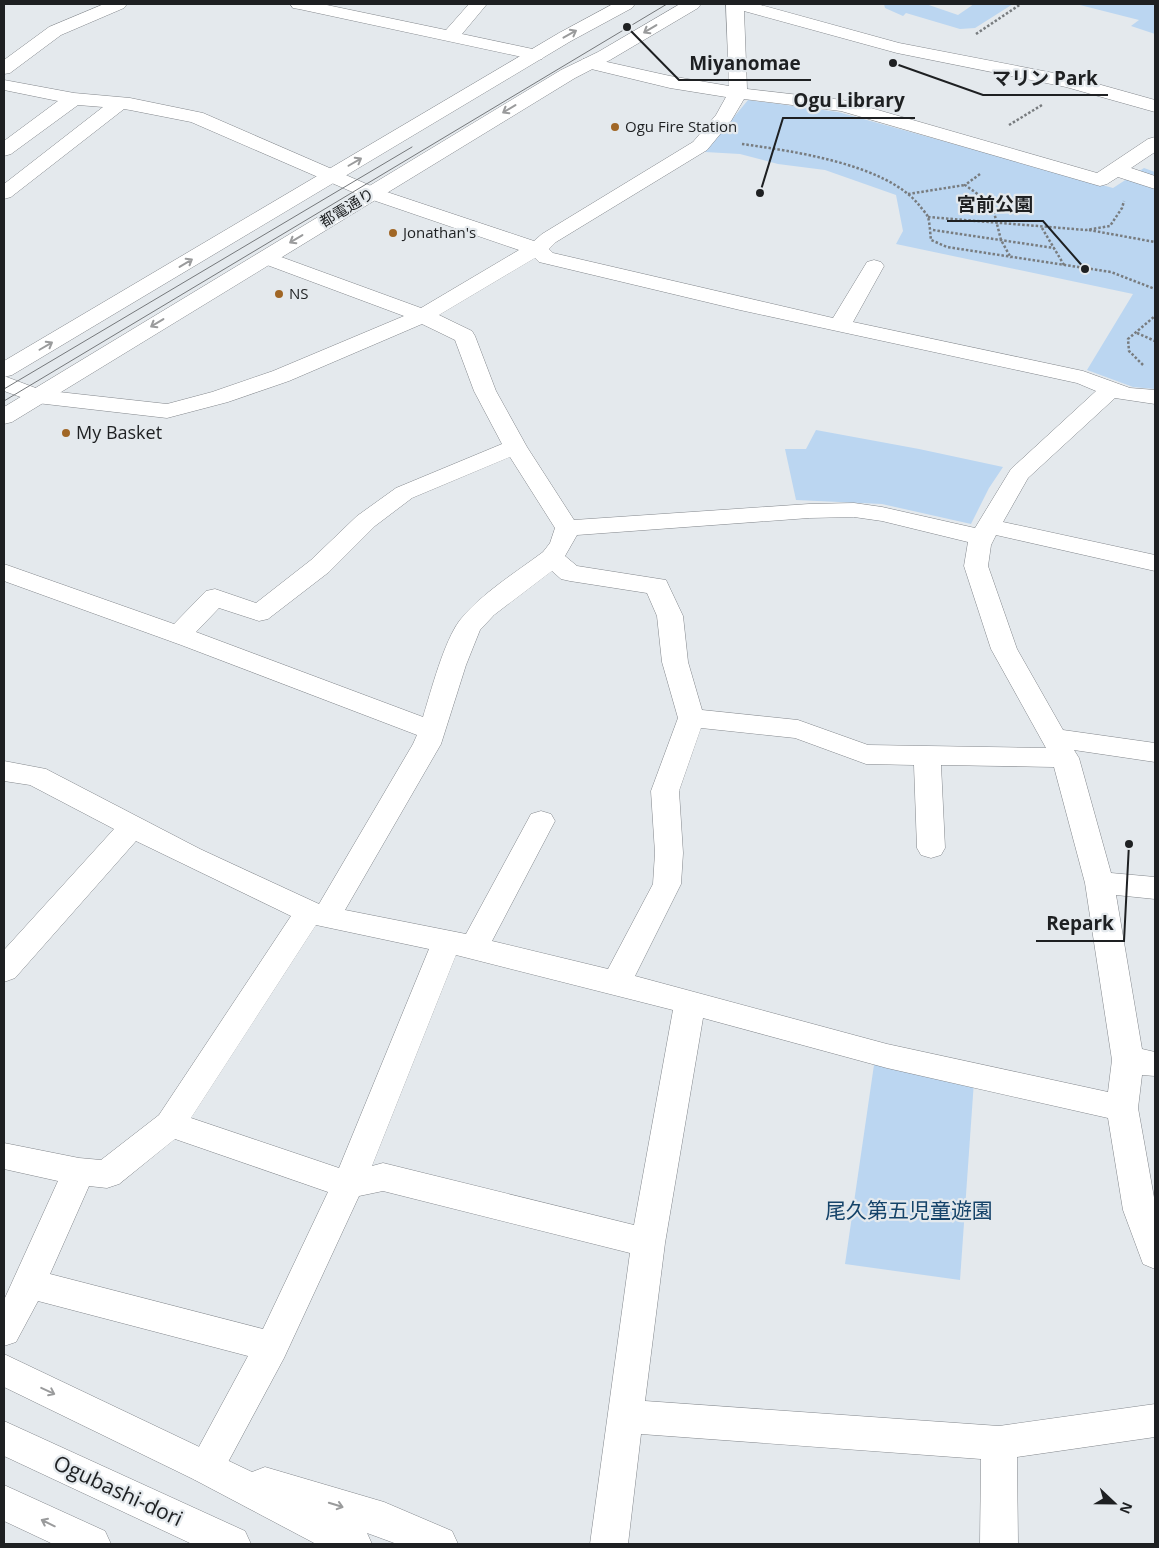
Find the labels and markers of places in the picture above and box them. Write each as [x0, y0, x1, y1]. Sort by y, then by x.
callout: Miyanomae [679, 46, 811, 80]
callout: マリン Park [983, 61, 1108, 95]
callout: Ogu Library [783, 84, 915, 118]
place label: Ogu Fire Station [625, 116, 737, 136]
marker: Ogu Fire Station [609, 121, 621, 133]
callout: 宮前公園 [947, 187, 1043, 221]
place label: Jonathan's [401, 222, 476, 242]
marker: Jonathan's [387, 227, 399, 239]
place label: NS [289, 283, 309, 303]
marker: NS [273, 288, 285, 300]
place label: My Basket [76, 420, 162, 444]
marker: My Basket [60, 427, 72, 439]
callout: Repark [1036, 907, 1124, 941]

